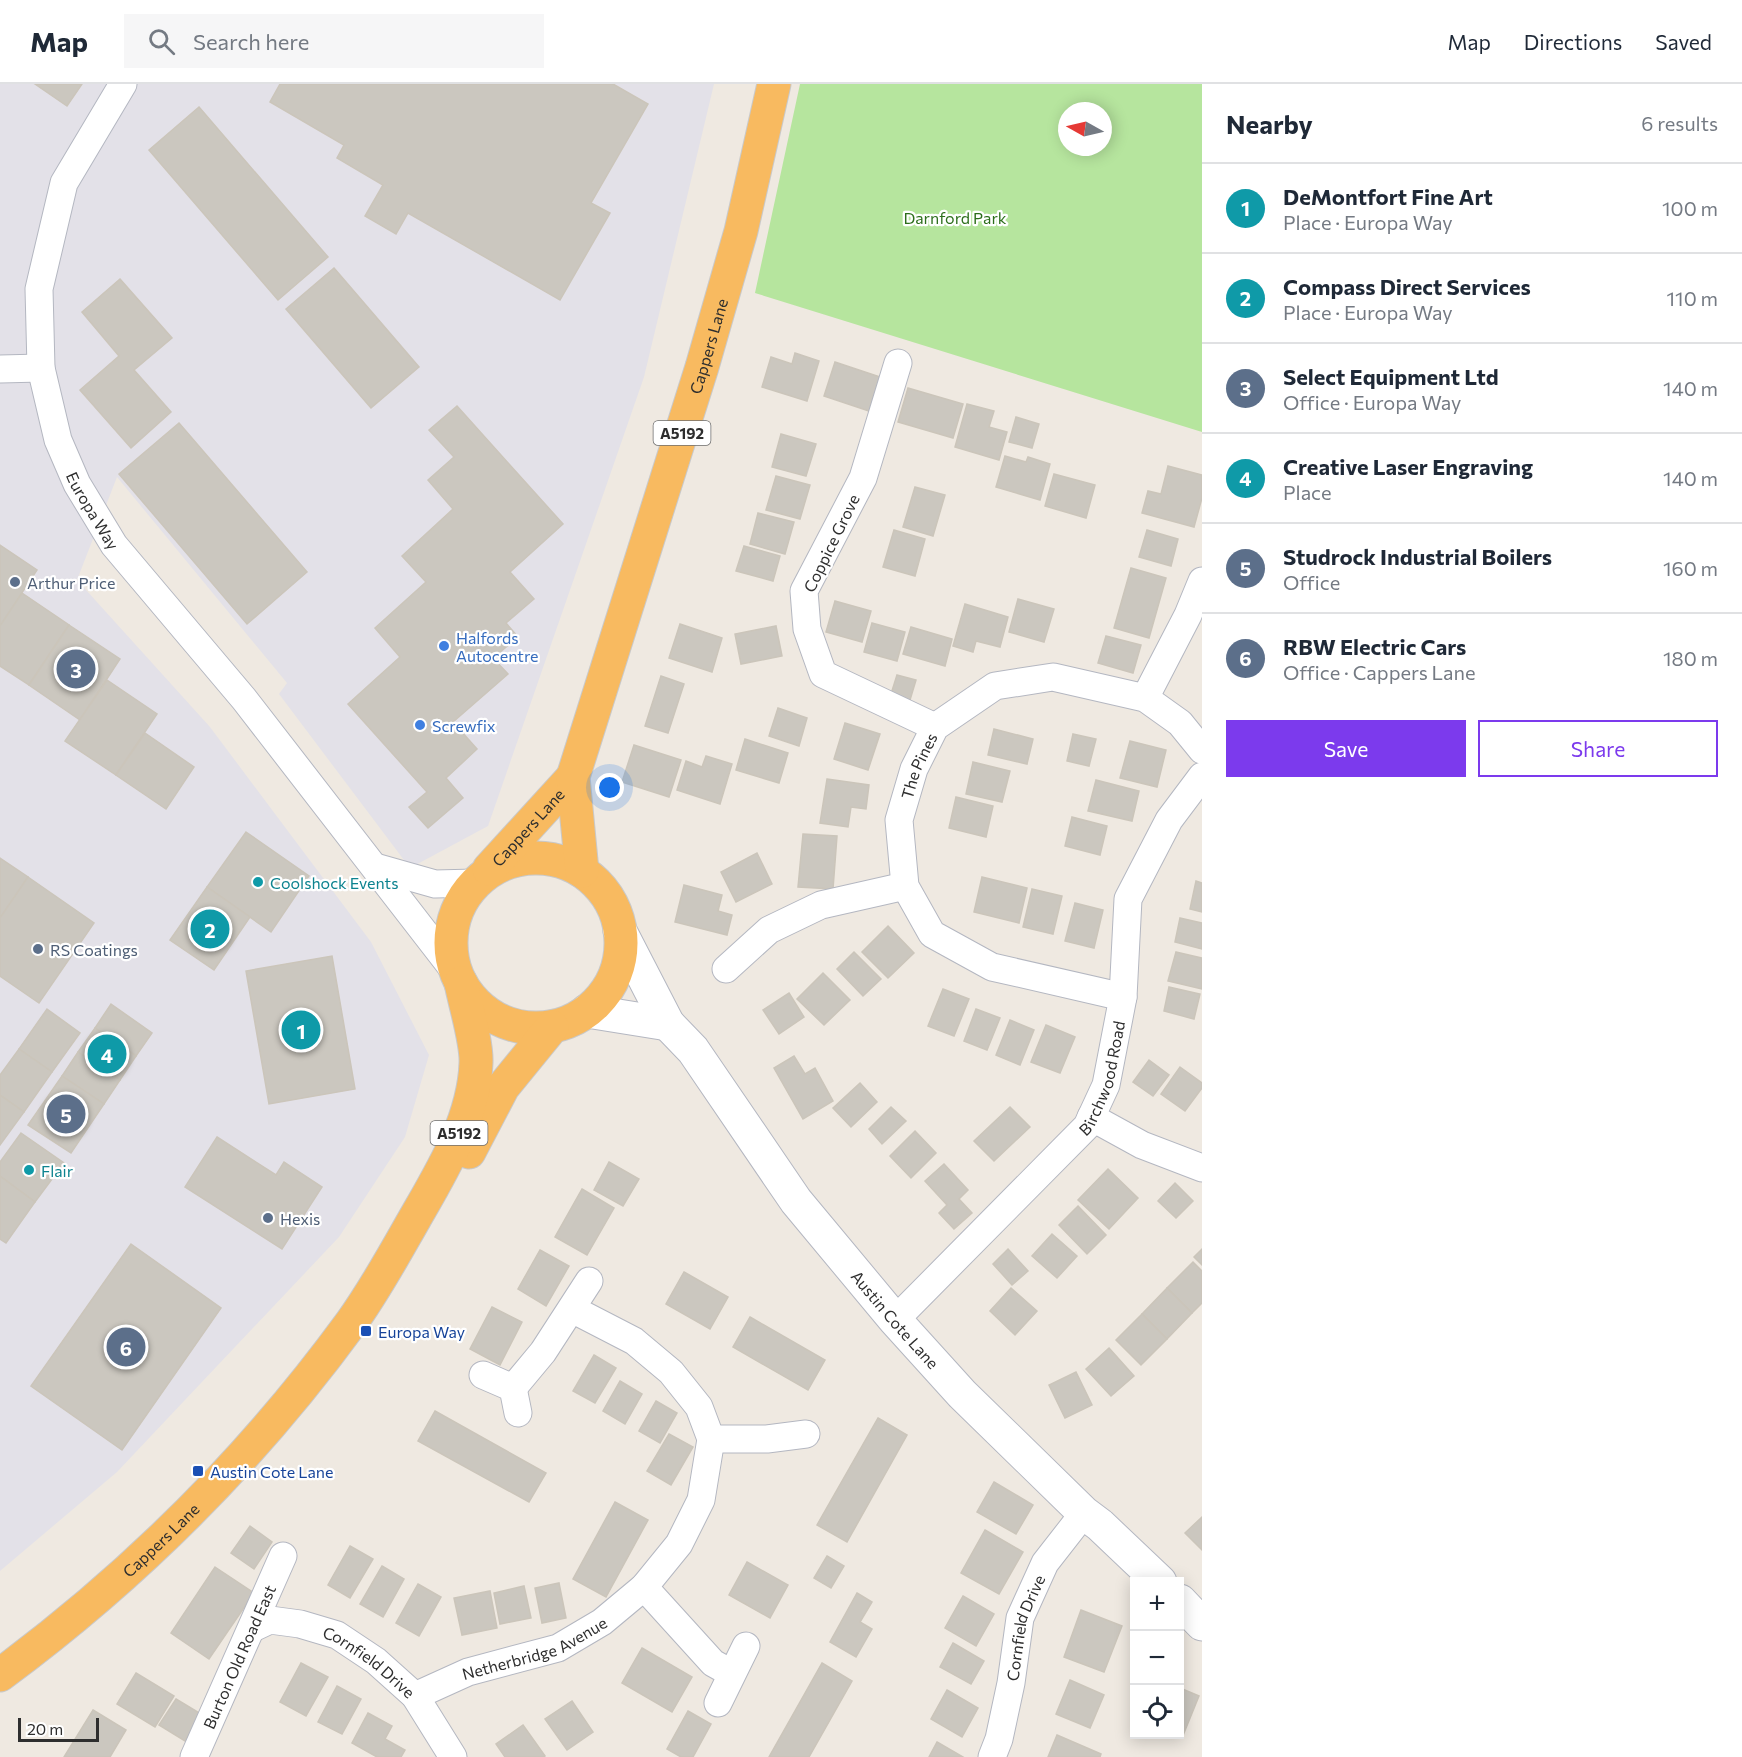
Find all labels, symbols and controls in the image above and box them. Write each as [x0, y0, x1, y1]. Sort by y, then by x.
search box [124, 14, 544, 68]
text: Map [30, 24, 88, 58]
icon: search [145, 25, 178, 58]
text: Search here [193, 28, 309, 55]
text: Map [1448, 29, 1491, 54]
text: Directions [1524, 29, 1622, 54]
text: Saved [1655, 29, 1712, 54]
north arrow [1058, 102, 1112, 156]
text: Nearby [1226, 108, 1313, 139]
text: 6 results [1641, 111, 1718, 135]
text: DeMontfort Fine Art [1283, 183, 1493, 210]
text: 1 [1241, 196, 1250, 220]
text: 100 m [1662, 196, 1718, 220]
park label: Darnford Park [903, 208, 1007, 227]
text: Place · Europa Way [1283, 210, 1453, 234]
text: Compass Direct Services [1283, 273, 1531, 300]
text: 2 [1240, 286, 1251, 310]
text: 110 m [1667, 286, 1718, 310]
street label: Cappers Lane [685, 296, 731, 396]
text: Place · Europa Way [1283, 300, 1453, 324]
text: Select Equipment Ltd [1283, 363, 1499, 390]
text: 3 [1240, 376, 1251, 400]
text: 140 m [1663, 376, 1718, 400]
text: Office · Europa Way [1283, 390, 1461, 414]
road number: A5192 [654, 421, 710, 445]
text: Creative Laser Engraving [1283, 453, 1533, 480]
text: 4 [1239, 466, 1252, 490]
text: 140 m [1663, 466, 1718, 490]
street label: Europa Way [63, 469, 124, 553]
text: Place [1283, 480, 1332, 504]
street label: Coppice Grove [799, 491, 863, 595]
text: Studrock Industrial Boilers [1283, 543, 1552, 570]
text: 5 [1240, 556, 1251, 580]
text: 160 m [1663, 556, 1718, 580]
text: Office [1283, 570, 1340, 594]
place label: Arthur Price [27, 573, 115, 592]
marker: Arthur Price [8, 575, 22, 589]
place label: Halfords Autocentre [456, 628, 538, 665]
text: RBW Electric Cars [1283, 633, 1466, 660]
marker: Halfords Autocentre [437, 639, 451, 653]
pin: 3 [56, 646, 96, 692]
text: 6 [1239, 646, 1252, 670]
text: 180 m [1663, 646, 1718, 670]
text: Office · Cappers Lane [1283, 660, 1476, 684]
place label: Screwfix [432, 716, 496, 735]
marker: Screwfix [413, 718, 427, 732]
button: Save [1226, 720, 1466, 777]
button: Share [1478, 720, 1718, 777]
street label: The Pines [896, 729, 940, 801]
your location [595, 773, 624, 802]
street label: Cappers Lane [487, 784, 568, 870]
place label: Coolshock Events [270, 873, 398, 892]
marker: Coolshock Events [251, 875, 265, 889]
pin: 2 [190, 906, 230, 952]
place label: RS Coatings [50, 940, 138, 959]
marker: RS Coatings [31, 942, 45, 956]
pin: 1 [282, 1008, 320, 1052]
street label: Birchwood Road [1074, 1019, 1128, 1139]
pin: 4 [88, 1032, 126, 1076]
pin: 5 [46, 1092, 86, 1136]
road number: A5192 [430, 1121, 488, 1145]
place label: Flair [41, 1161, 74, 1180]
marker: Flair [22, 1163, 36, 1177]
place label: Hexis [280, 1209, 320, 1228]
marker: Hexis [261, 1211, 275, 1225]
street label: Austin Cote Lane [848, 1266, 943, 1372]
place label: Europa Way [378, 1322, 465, 1341]
pin: 6 [106, 1324, 146, 1370]
marker: Europa Way [359, 1324, 373, 1338]
place label: Austin Cote Lane [210, 1462, 333, 1481]
marker: Austin Cote Lane [191, 1464, 205, 1478]
street label: Cappers Lane [118, 1499, 202, 1580]
street label: Cornfield Drive [1002, 1571, 1048, 1682]
map controls [1130, 1577, 1184, 1739]
button: + [1130, 1577, 1184, 1631]
street label: Burton Old Road East [198, 1581, 279, 1731]
street label: Netherbridge Avenue [460, 1612, 610, 1683]
street label: Cornfield Drive [321, 1622, 419, 1701]
button: − [1130, 1631, 1184, 1685]
button: locate [1130, 1685, 1184, 1739]
scale bar [18, 1715, 99, 1742]
text: 20 m [27, 1719, 63, 1738]

